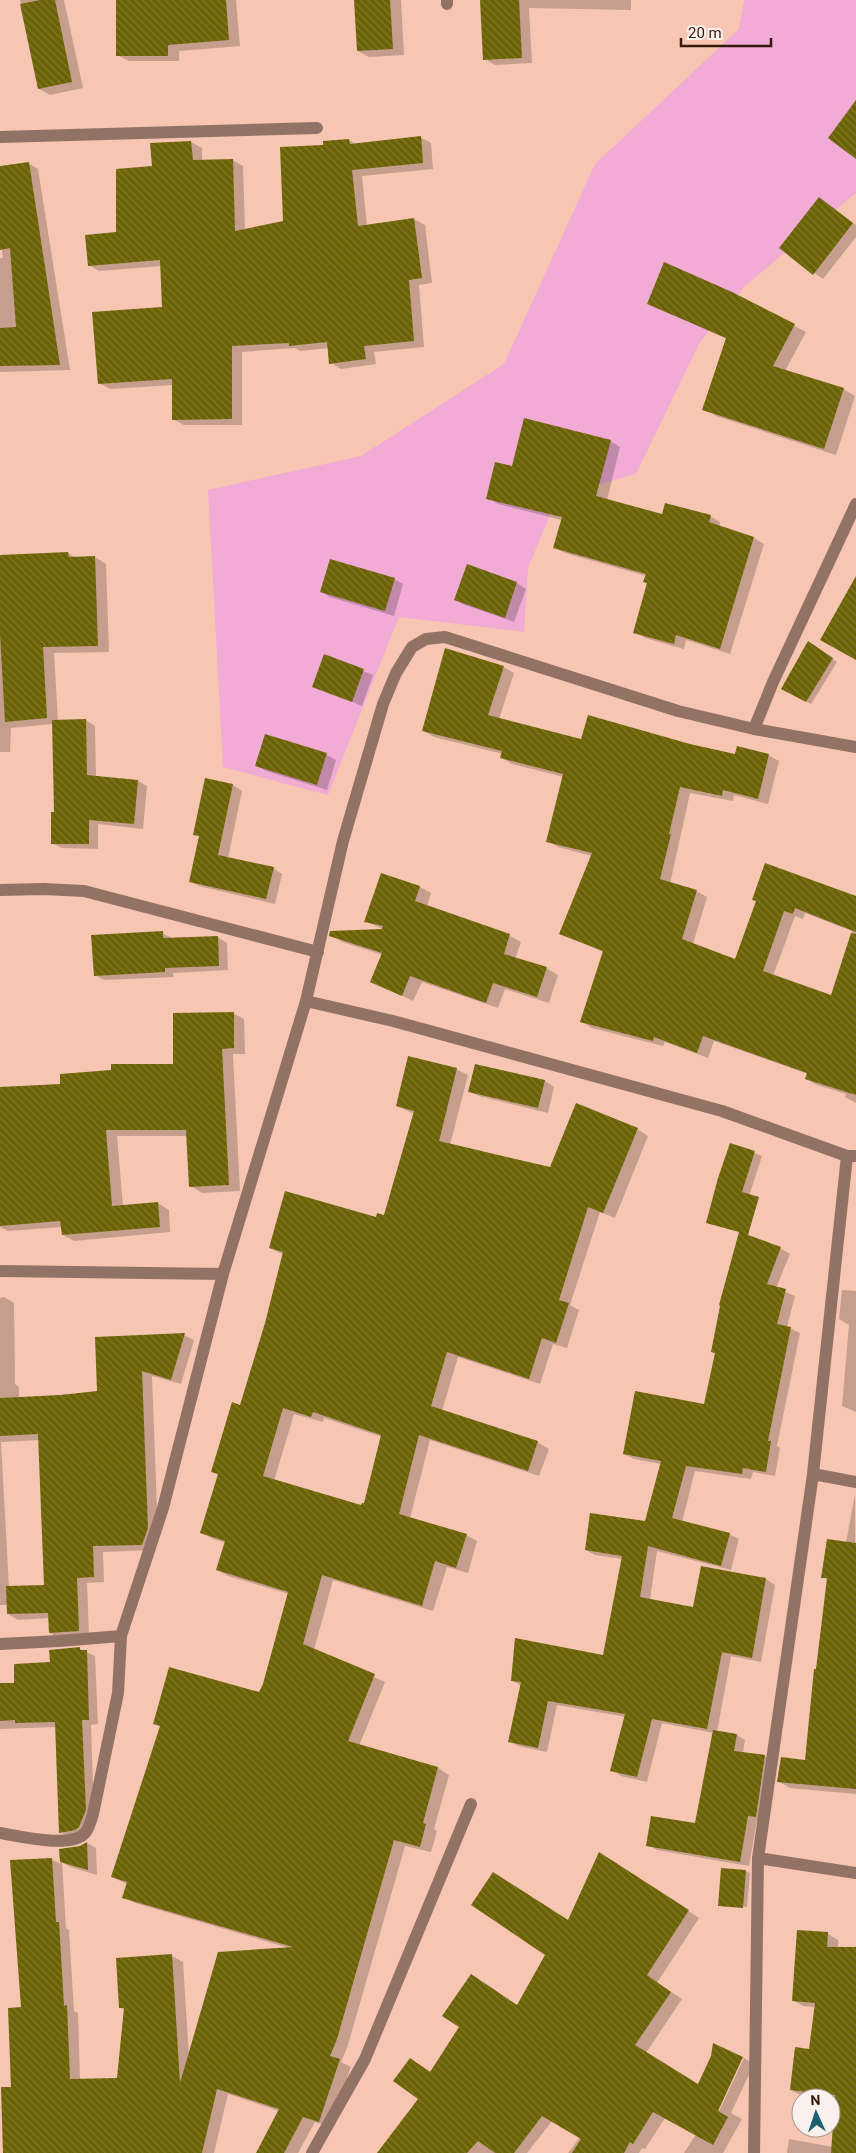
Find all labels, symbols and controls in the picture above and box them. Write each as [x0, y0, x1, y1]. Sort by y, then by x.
scale bar [681, 15, 771, 47]
text: 20 m [688, 24, 722, 42]
north arrow [791, 2088, 841, 2138]
text: N [810, 2092, 821, 2108]

